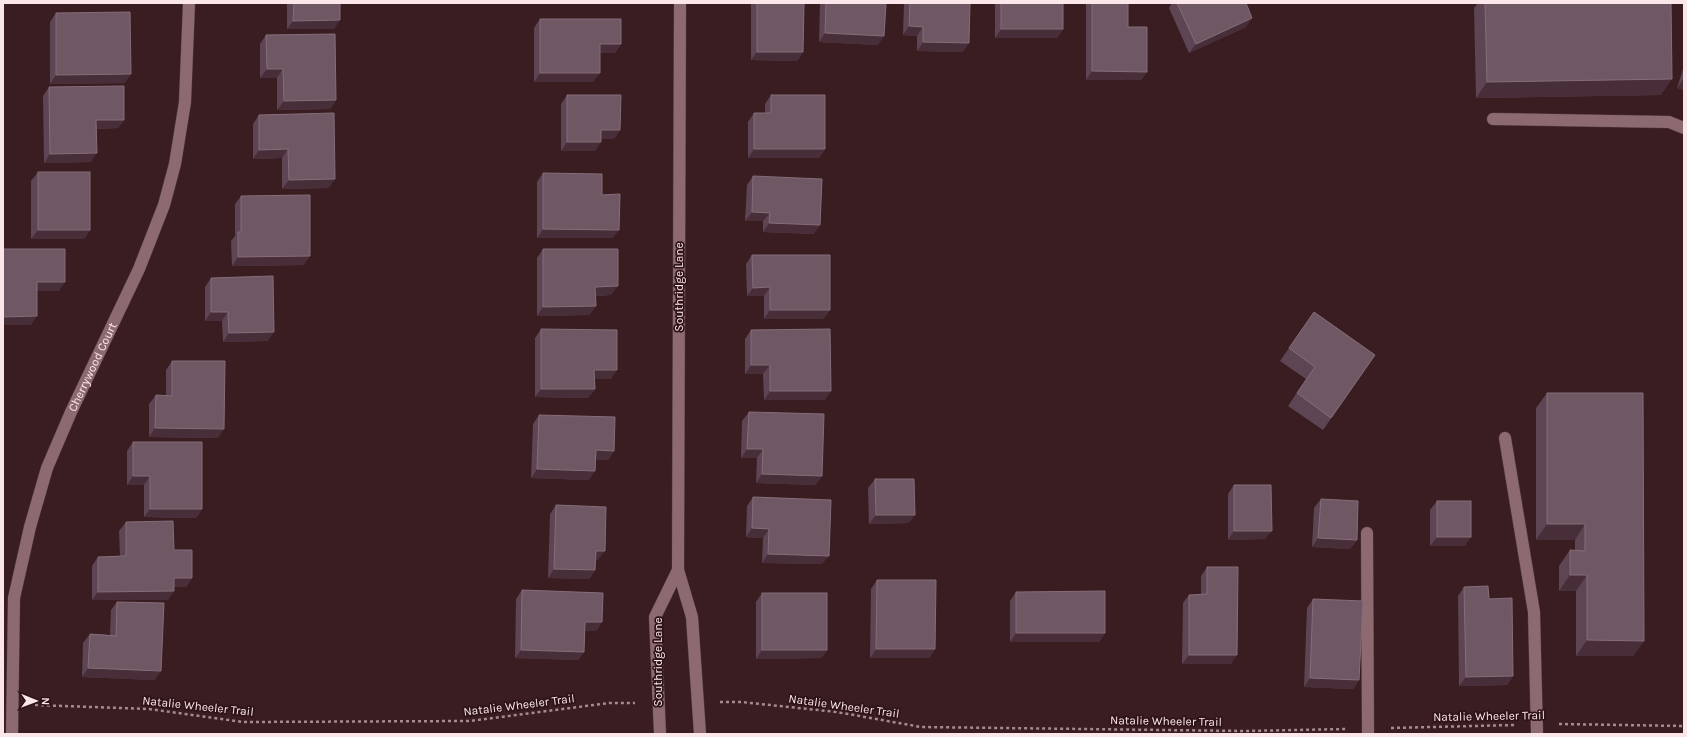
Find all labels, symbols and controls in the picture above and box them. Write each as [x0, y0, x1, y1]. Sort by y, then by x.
street label: Southridge Lane [672, 242, 686, 332]
street label: Cherrywood Court [65, 320, 120, 414]
street label: Southridge Lane [651, 617, 665, 707]
north arrow [16, 681, 56, 721]
street label: Natalie Wheeler Trail [463, 691, 575, 719]
street label: Natalie Wheeler Trail [788, 691, 900, 721]
street label: Natalie Wheeler Trail [142, 693, 254, 719]
text: N [39, 697, 52, 705]
street label: Natalie Wheeler Trail [1433, 708, 1545, 724]
street label: Natalie Wheeler Trail [1110, 713, 1222, 729]

